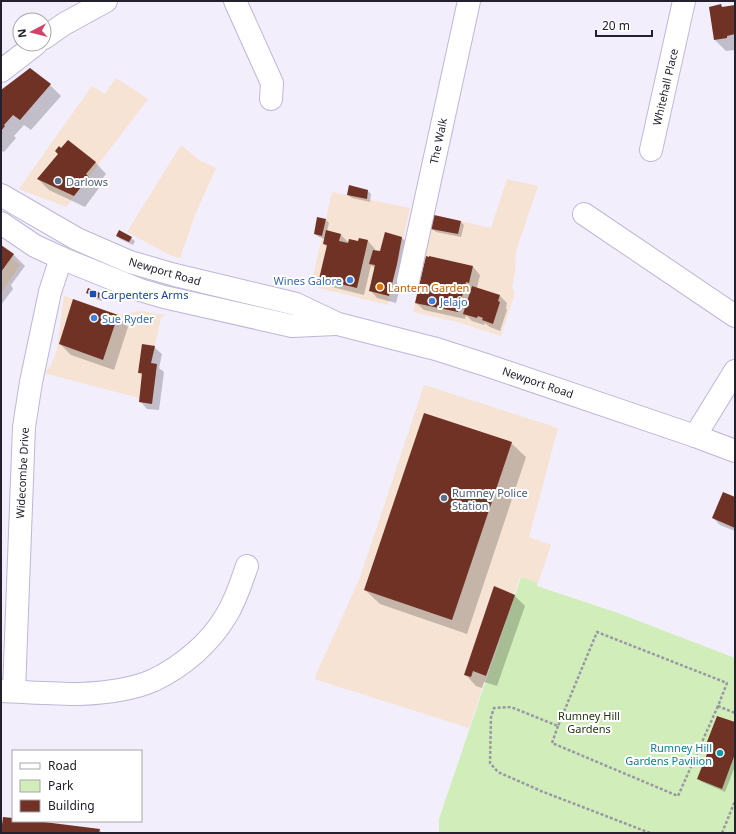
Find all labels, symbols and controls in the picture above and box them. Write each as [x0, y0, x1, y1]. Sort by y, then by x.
north arrow [12, 12, 52, 52]
scale bar [596, 12, 652, 38]
text: 20 m [602, 17, 630, 34]
text: N [14, 28, 30, 39]
street label: Whitehall Place [649, 47, 681, 127]
street label: The Walk [426, 116, 450, 165]
place label: Darlows [66, 174, 108, 189]
marker: Darlows [53, 176, 63, 186]
street label: Newport Road [127, 254, 203, 288]
place label: Wines Galore [274, 273, 342, 288]
marker: Wines Galore [345, 275, 355, 285]
place label: Lantern Garden [388, 280, 469, 295]
marker: Lantern Garden [375, 282, 385, 292]
place label: Carpenters Arms [101, 287, 188, 302]
marker: Carpenters Arms [88, 289, 98, 299]
place label: Jelajo [439, 294, 468, 309]
marker: Jelajo [427, 296, 437, 306]
place label: Sue Ryder [102, 311, 154, 326]
marker: Sue Ryder [89, 313, 99, 323]
street label: Newport Road [500, 363, 576, 401]
street label: Widecombe Drive [12, 427, 32, 519]
place label: Rumney Police Station [452, 485, 528, 513]
marker: Rumney Police Station [439, 493, 449, 503]
park label: Rumney Hill Gardens [558, 708, 620, 736]
place label: Rumney Hill Gardens Pavilion [625, 740, 712, 768]
marker: Rumney Hill Gardens Pavilion [715, 748, 725, 758]
legend [12, 750, 142, 822]
text: Road [48, 757, 77, 774]
text: Park [48, 777, 74, 794]
text: Building [48, 797, 95, 814]

